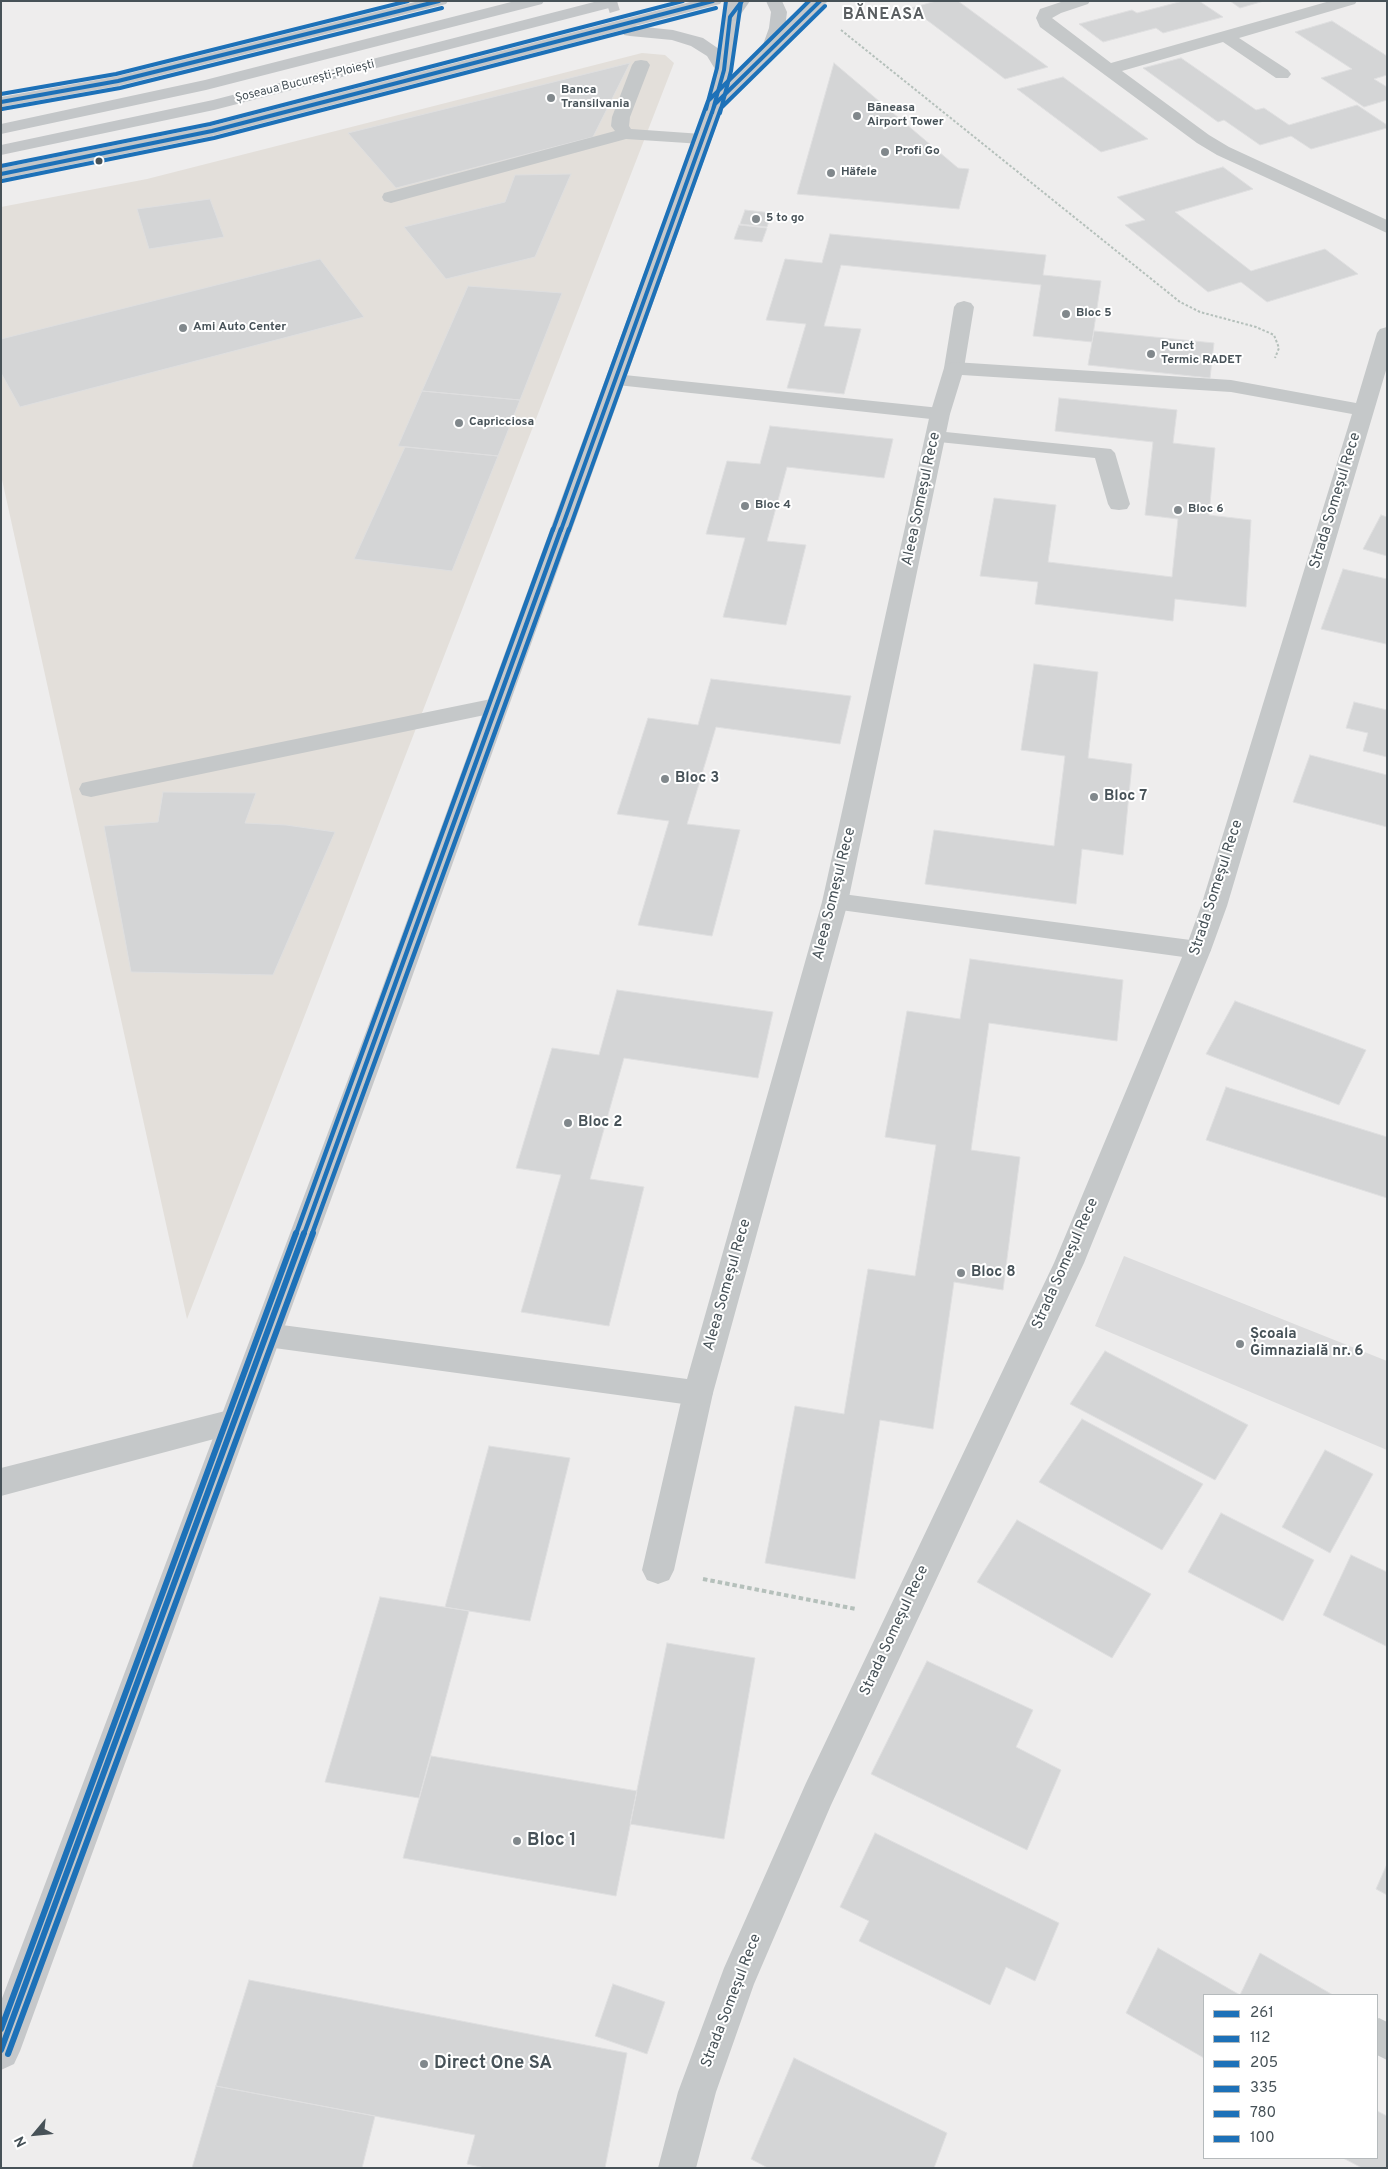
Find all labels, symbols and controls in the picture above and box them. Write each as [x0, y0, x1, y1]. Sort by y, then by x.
district label: BĂNEASA [842, 6, 926, 26]
street label: Șoseaua București-Ploiești [234, 58, 376, 106]
place label: Banca Transilvania [561, 84, 629, 112]
marker: Banca Transilvania [545, 92, 557, 104]
place label: Băneasa Airport Tower [867, 102, 944, 130]
marker: Băneasa Airport Tower [851, 110, 863, 122]
place label: Profi Go [895, 145, 940, 159]
marker: Profi Go [879, 146, 891, 158]
unlabelled marker [94, 156, 104, 166]
place label: Häfele [841, 166, 877, 180]
marker: Häfele [825, 167, 837, 179]
place label: 5 to go [766, 212, 804, 226]
marker: 5 to go [750, 213, 762, 225]
place label: Bloc 5 [1076, 307, 1111, 321]
marker: Bloc 5 [1060, 308, 1072, 320]
place label: Ami Auto Center [193, 321, 286, 335]
marker: Ami Auto Center [177, 322, 189, 334]
place label: Punct Termic RADET [1161, 340, 1242, 368]
marker: Punct Termic RADET [1145, 348, 1157, 360]
place label: Capricciosa [469, 416, 534, 430]
marker: Capricciosa [453, 417, 465, 429]
street label: Aleea Someșul Rece [899, 431, 945, 567]
street label: Strada Someșul Rece [1307, 431, 1365, 571]
place label: Bloc 4 [755, 499, 791, 513]
marker: Bloc 4 [739, 500, 751, 512]
place label: Bloc 6 [1188, 503, 1224, 517]
marker: Bloc 6 [1172, 504, 1184, 516]
place label: Bloc 3 [675, 770, 719, 788]
marker: Bloc 3 [659, 773, 671, 785]
place label: Bloc 7 [1104, 788, 1147, 806]
marker: Bloc 7 [1088, 791, 1100, 803]
street label: Strada Someșul Rece [1187, 818, 1247, 958]
street label: Aleea Someșul Rece [810, 826, 860, 962]
place label: Bloc 2 [578, 1114, 622, 1132]
marker: Bloc 2 [562, 1117, 574, 1129]
street label: Strada Someșul Rece [1029, 1196, 1103, 1332]
street label: Aleea Someșul Rece [701, 1217, 755, 1353]
place label: Bloc 8 [971, 1264, 1016, 1282]
marker: Bloc 8 [955, 1267, 967, 1279]
place label: Școala Gimnazială nr. 6 [1250, 1326, 1364, 1361]
marker: Școala Gimnazială nr. 6 [1234, 1338, 1246, 1350]
street label: Strada Someșul Rece [857, 1563, 933, 1699]
place label: Bloc 1 [527, 1830, 576, 1852]
marker: Bloc 1 [511, 1835, 523, 1847]
street label: Strada Someșul Rece [698, 1932, 766, 2070]
legend [1203, 1994, 1378, 2159]
text: 261 [1250, 2004, 1274, 2023]
text: 112 [1250, 2029, 1270, 2048]
place label: Direct One SA [434, 2053, 552, 2075]
text: 205 [1250, 2054, 1278, 2073]
marker: Direct One SA [418, 2058, 430, 2070]
text: 335 [1250, 2079, 1277, 2098]
text: 780 [1250, 2104, 1276, 2123]
north arrow [10, 2109, 60, 2159]
text: 100 [1250, 2129, 1275, 2148]
text: N [11, 2133, 31, 2150]

